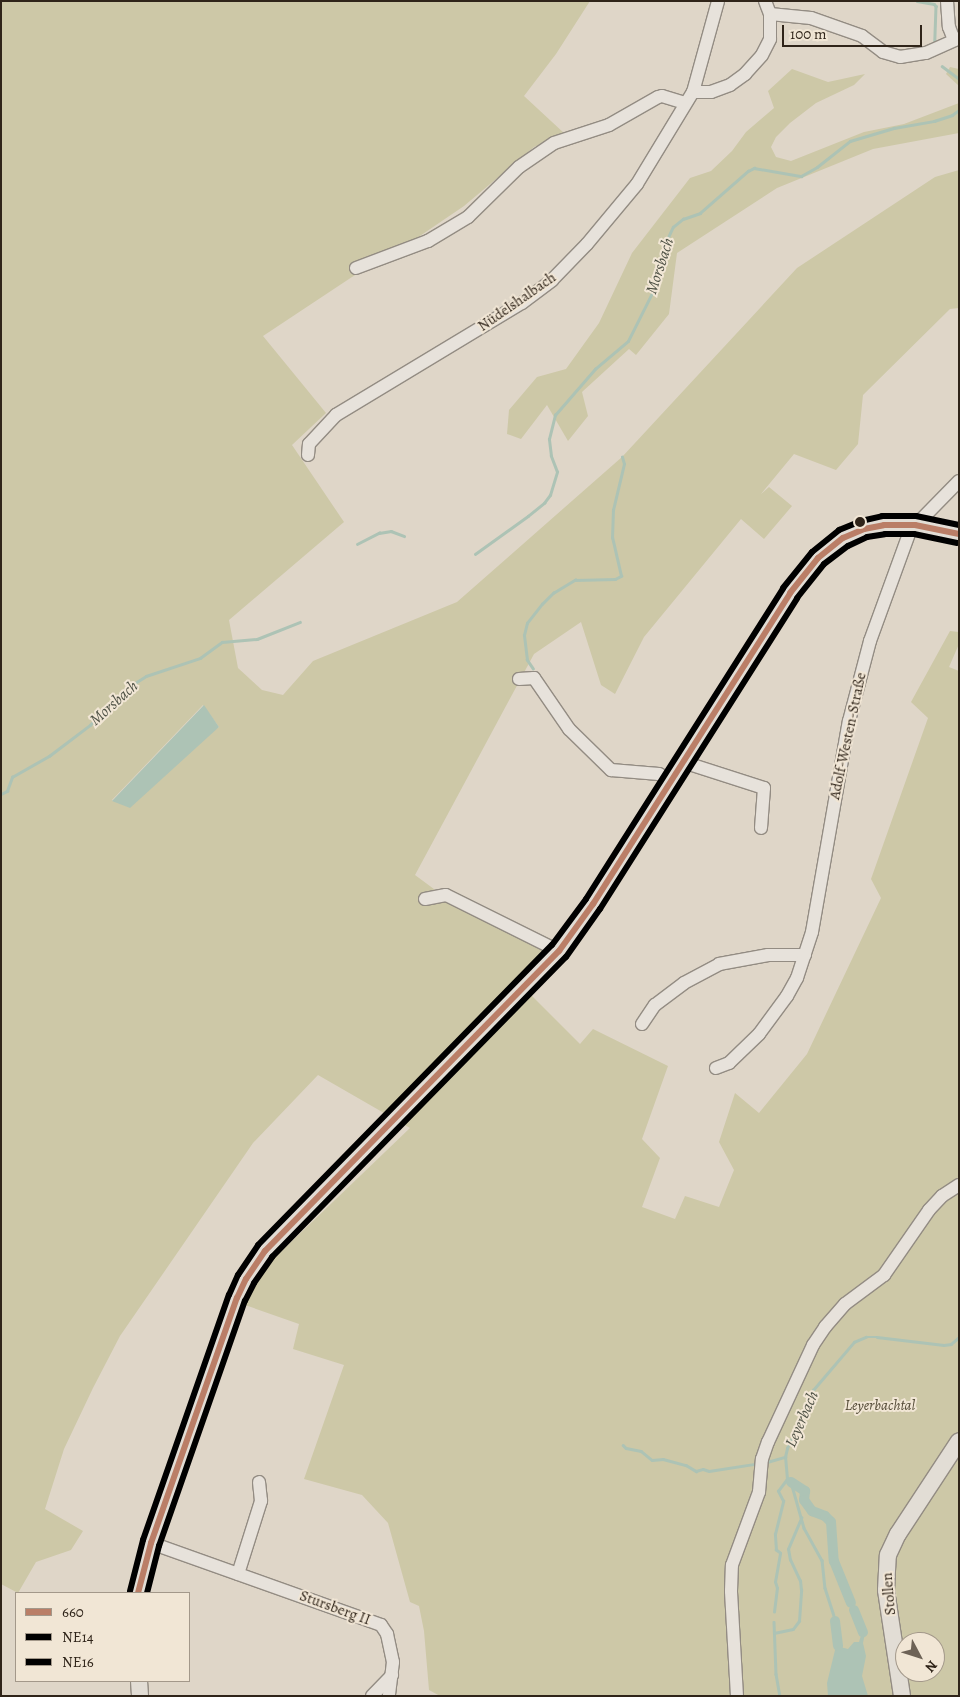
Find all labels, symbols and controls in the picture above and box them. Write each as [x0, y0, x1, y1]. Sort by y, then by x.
scale bar [785, 15, 925, 47]
text: 100 m [790, 24, 827, 44]
water label: Morsbach [642, 235, 678, 297]
street label: Nüdelshalbach [475, 269, 559, 335]
unlabelled marker [855, 517, 865, 527]
street label: Adolf-Westen-Straße [826, 671, 870, 801]
water label: Morsbach [86, 676, 142, 730]
water label: Leyerbach [781, 1388, 823, 1450]
park label: Leyerbachtal [845, 1397, 915, 1415]
street label: Stollen [878, 1572, 900, 1616]
street label: Stursberg II [297, 1587, 373, 1629]
legend [15, 1592, 190, 1682]
text: 660 [62, 1602, 84, 1622]
text: NE14 [62, 1627, 94, 1647]
north arrow [895, 1632, 945, 1682]
text: NE16 [62, 1652, 94, 1672]
text: N [921, 1656, 942, 1676]

